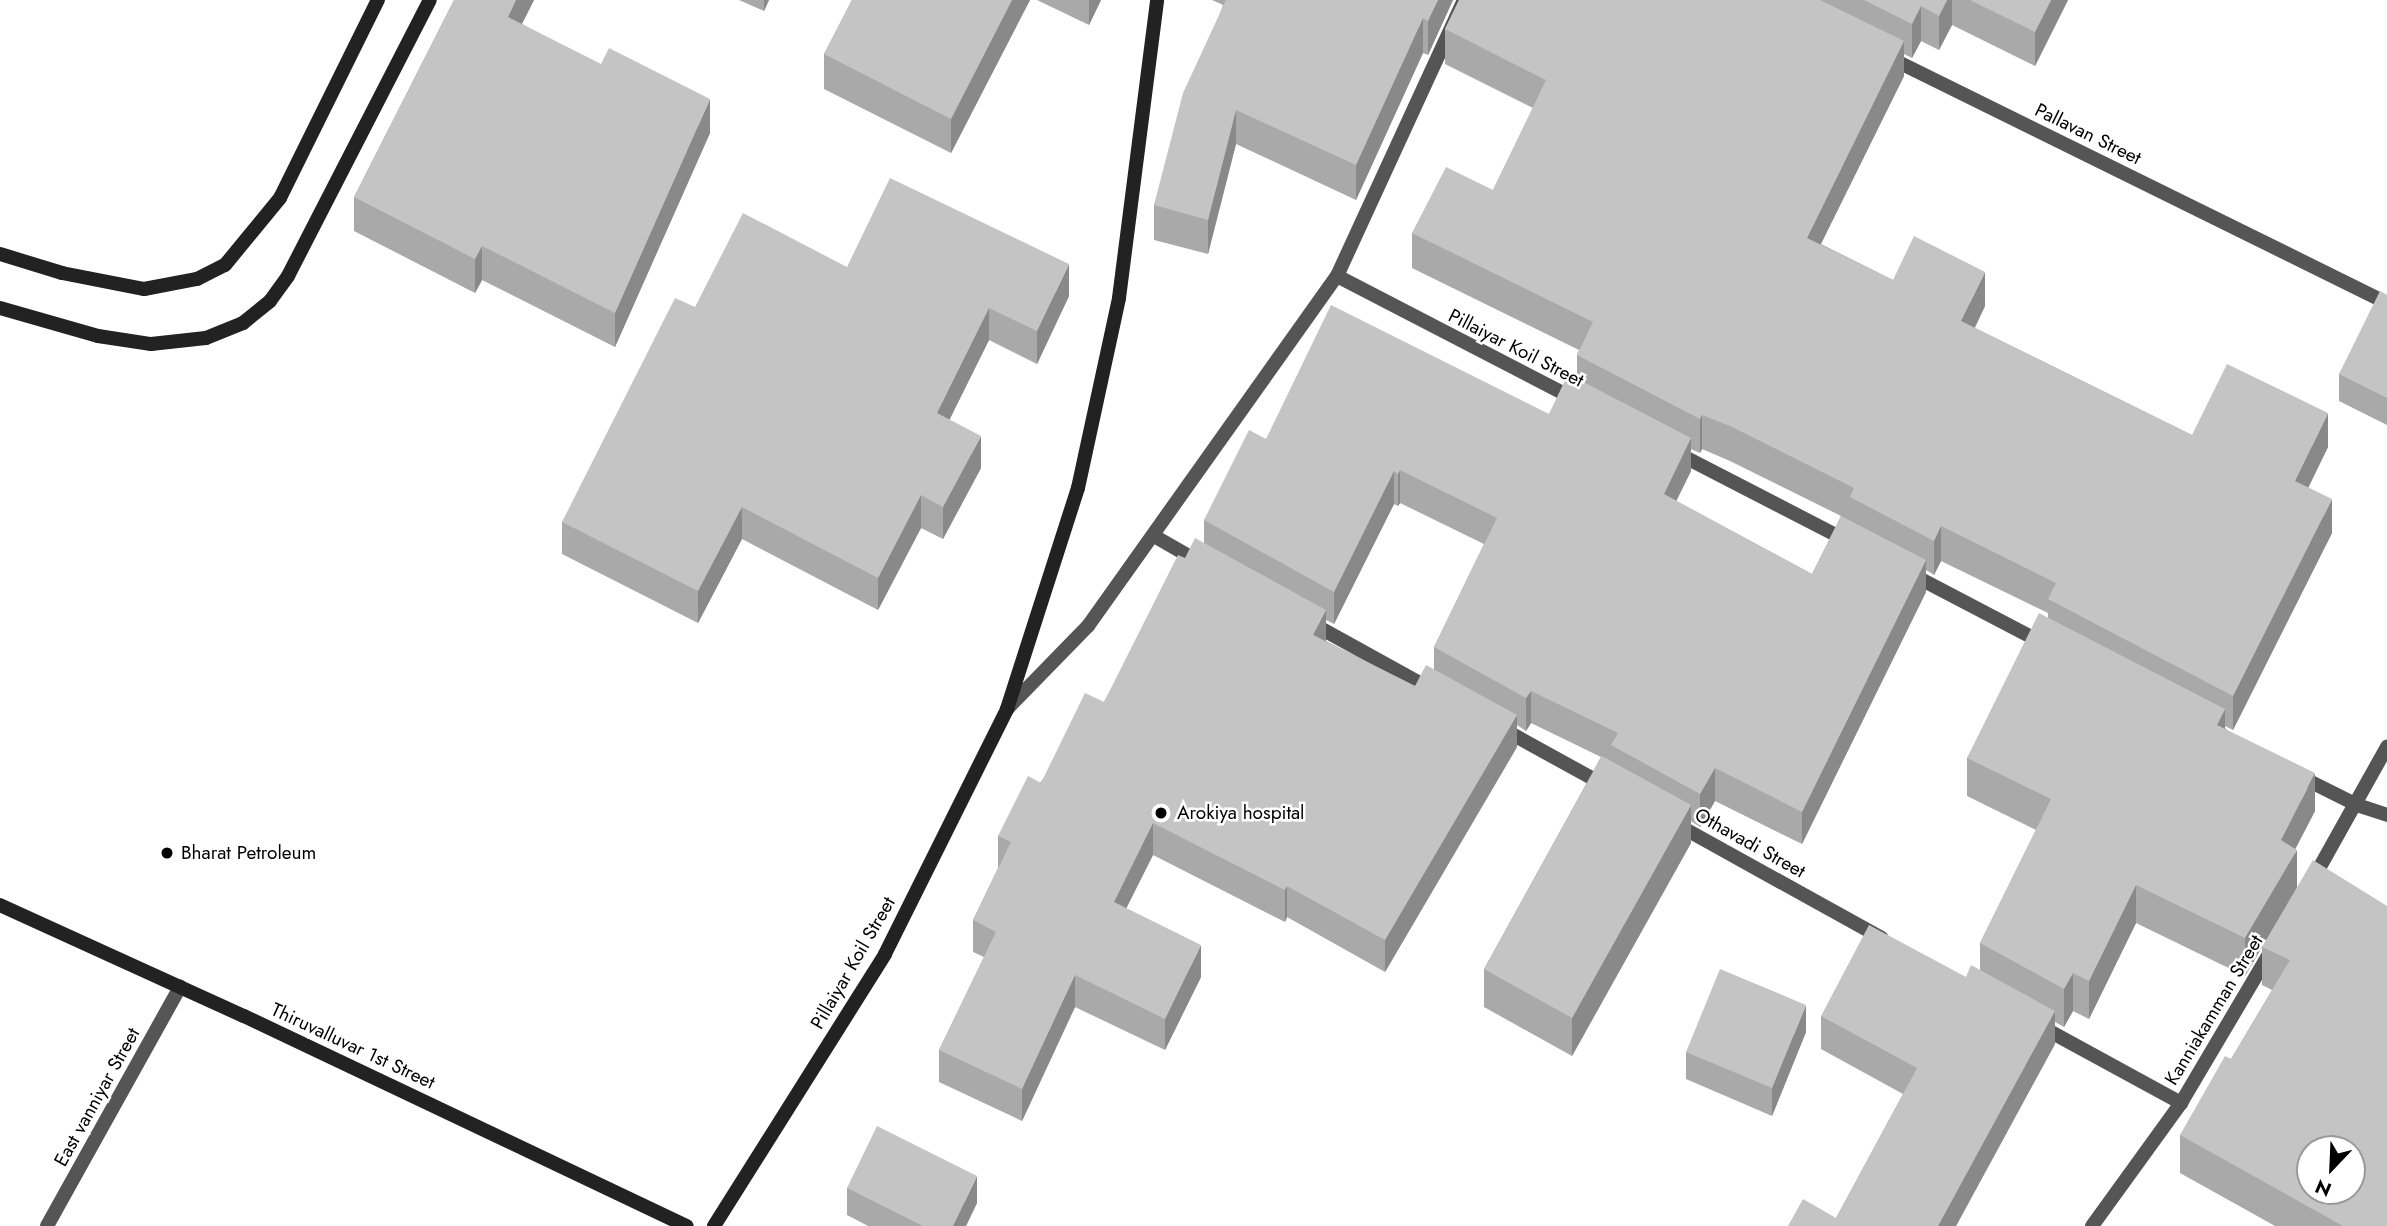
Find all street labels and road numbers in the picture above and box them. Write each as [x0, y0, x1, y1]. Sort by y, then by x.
street label: Pallavan Street [2031, 98, 2145, 170]
street label: Pillaiyar Koil Street [1445, 304, 1587, 392]
street label: Othavadi Street [1691, 803, 1809, 883]
street label: Pillaiyar Koil Street [806, 893, 900, 1033]
street label: Kanniakamman Street [2160, 931, 2268, 1089]
street label: Thiruvalluvar 1st Street [268, 998, 438, 1094]
street label: East vanniyar Street [49, 1024, 145, 1170]

